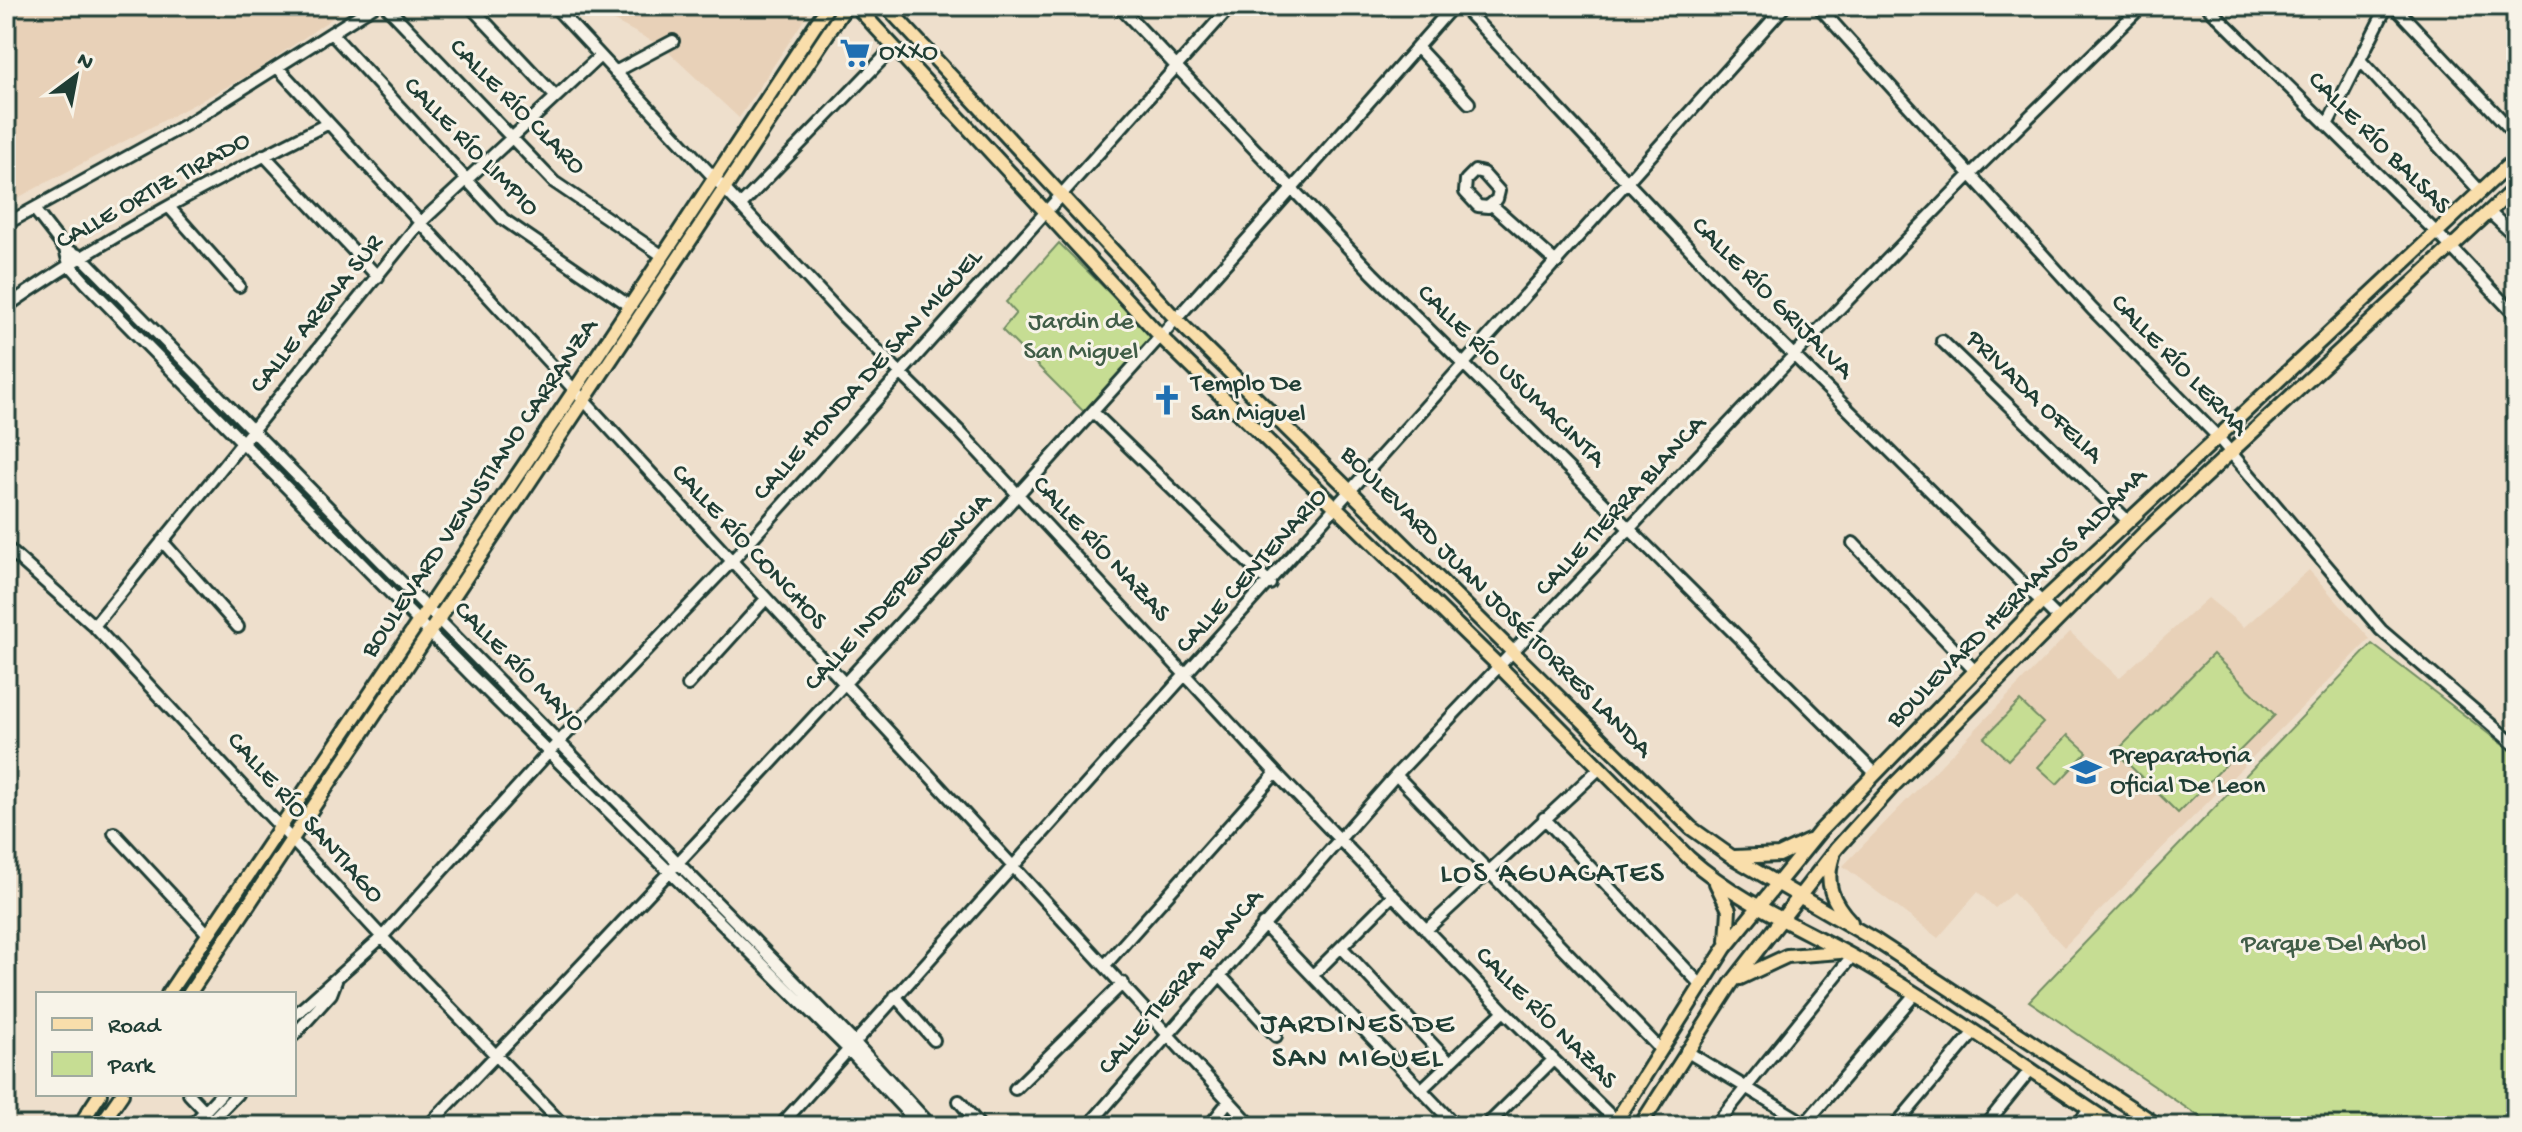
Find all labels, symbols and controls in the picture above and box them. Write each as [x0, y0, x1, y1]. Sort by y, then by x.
street label: CALLE RÍO CLARO [441, 33, 591, 183]
north arrow [36, 36, 116, 116]
supermarket icon: OXXO [838, 36, 872, 70]
place label: OXXO [879, 38, 938, 69]
text: N [71, 48, 97, 77]
street label: CALLE RÍO BALSAS [2300, 66, 2457, 223]
street label: CALLE RÍO LIMPIO [395, 72, 545, 225]
street label: CALLE ORTIZ TIRADO [52, 126, 257, 258]
street label: CALLE RÍO GRIJALVA [1683, 211, 1860, 388]
street label: CALLE ARENA SUR [245, 228, 392, 401]
street label: CALLE HONDA DE SAN MIGUEL [748, 243, 991, 508]
street label: CALLE RÍO USUMACINTA [1409, 279, 1612, 476]
street label: CALLE RÍO LERMA [2103, 289, 2255, 445]
park label: Jardin de San Miguel [1024, 308, 1138, 369]
street label: BOULEVARD VENUSTIANO CARRANZA [355, 312, 607, 665]
street label: PRIVADA OFELIA [1957, 324, 2109, 472]
place label: Templo De San Miguel [1189, 370, 1306, 431]
church icon: Templo De San Miguel [1150, 383, 1184, 417]
street label: CALLE TIERRA BLANCA [1530, 409, 1715, 604]
street label: BOULEVARD JUAN JOSÉ TORRES LANDA [1332, 440, 1659, 767]
street label: CALLE RÍO CONCHOS [663, 458, 834, 638]
street label: BOULEVARD HERMANOS ALDAMA [1881, 461, 2156, 736]
street label: CALLE RÍO NAZAS [1024, 470, 1176, 630]
street label: CALLE CENTENARIO [1171, 483, 1336, 661]
street label: CALLE INDEPENDENCIA [799, 486, 1000, 699]
street label: CALLE RÍO MAYO [446, 596, 591, 741]
street label: CALLE RÍO SANTIAGO [219, 727, 390, 912]
place label: Preparatoria Oficial De Leon [2109, 742, 2266, 803]
school or university icon: Preparatoria Oficial De Leon [2069, 755, 2103, 789]
district label: LOS AGUACATES [1440, 858, 1666, 893]
street label: CALLE TIERRA BLANCA [1093, 882, 1272, 1082]
park label: Parque Del Arbol [2240, 930, 2427, 961]
street label: CALLE RÍO NAZAS [1467, 941, 1623, 1097]
legend [36, 992, 296, 1096]
district label: JARDINES DE SAN MIGUEL [1260, 1009, 1456, 1078]
text: Road [108, 1013, 162, 1042]
text: Park [107, 1053, 156, 1082]

